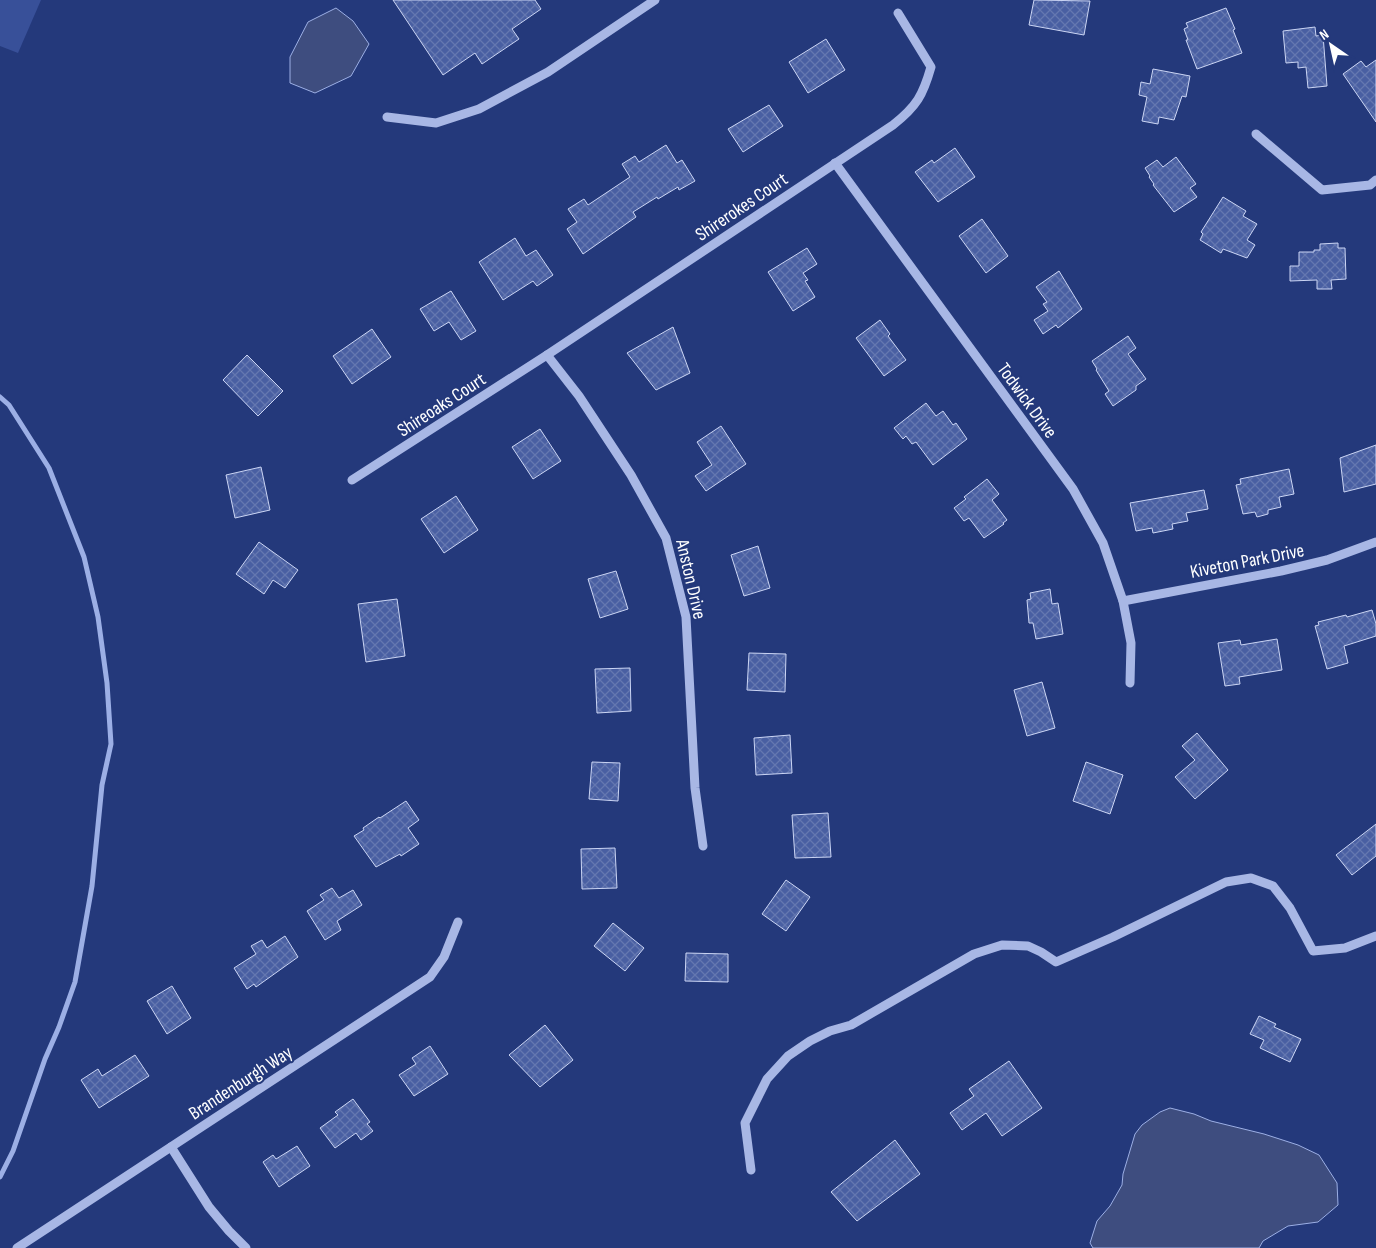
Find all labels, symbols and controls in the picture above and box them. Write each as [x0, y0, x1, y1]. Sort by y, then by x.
north arrow [1306, 20, 1356, 70]
text: N [1316, 25, 1332, 44]
street label: Shirerokes Court [691, 168, 793, 247]
street label: Todwick Drive [992, 359, 1062, 443]
street label: Shireoaks Court [393, 368, 491, 442]
street label: Anston Drive [670, 536, 711, 622]
street label: Kiveton Park Drive [1188, 539, 1306, 584]
street label: Brandenburgh Way [185, 1041, 297, 1125]

